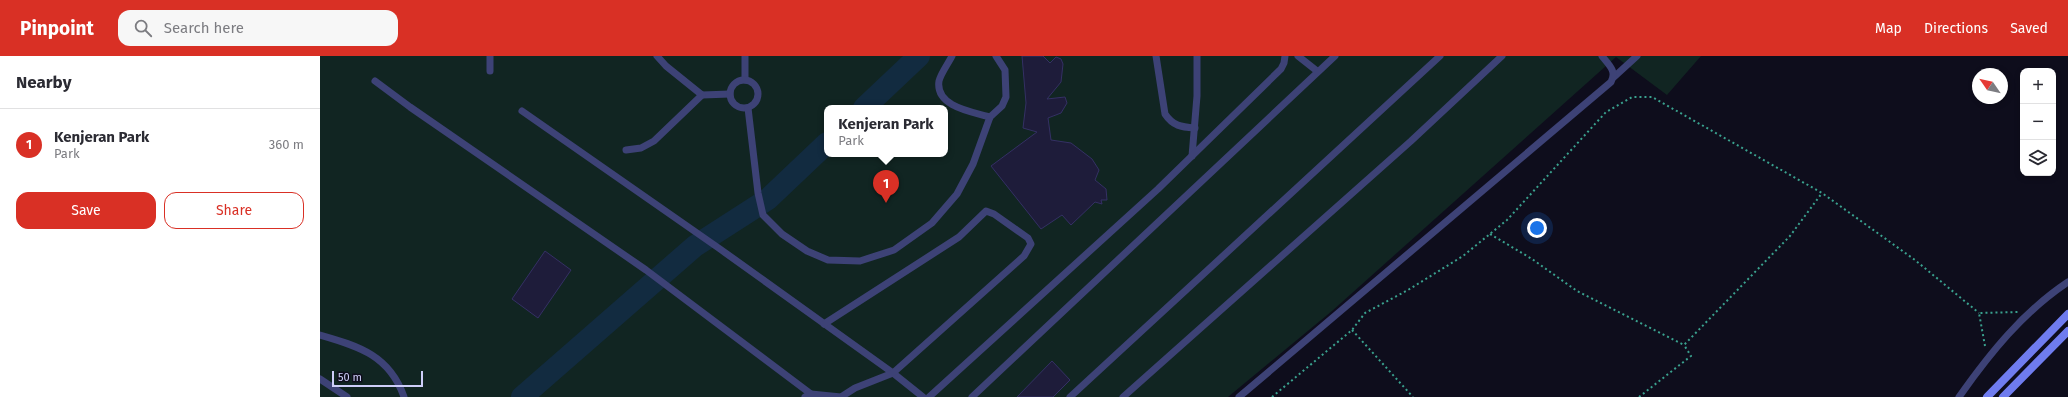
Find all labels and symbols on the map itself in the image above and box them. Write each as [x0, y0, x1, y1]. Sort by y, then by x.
north arrow [1972, 68, 2008, 104]
pin: 1 [873, 170, 899, 203]
your location [1527, 218, 1547, 238]
scale bar [332, 369, 423, 388]

